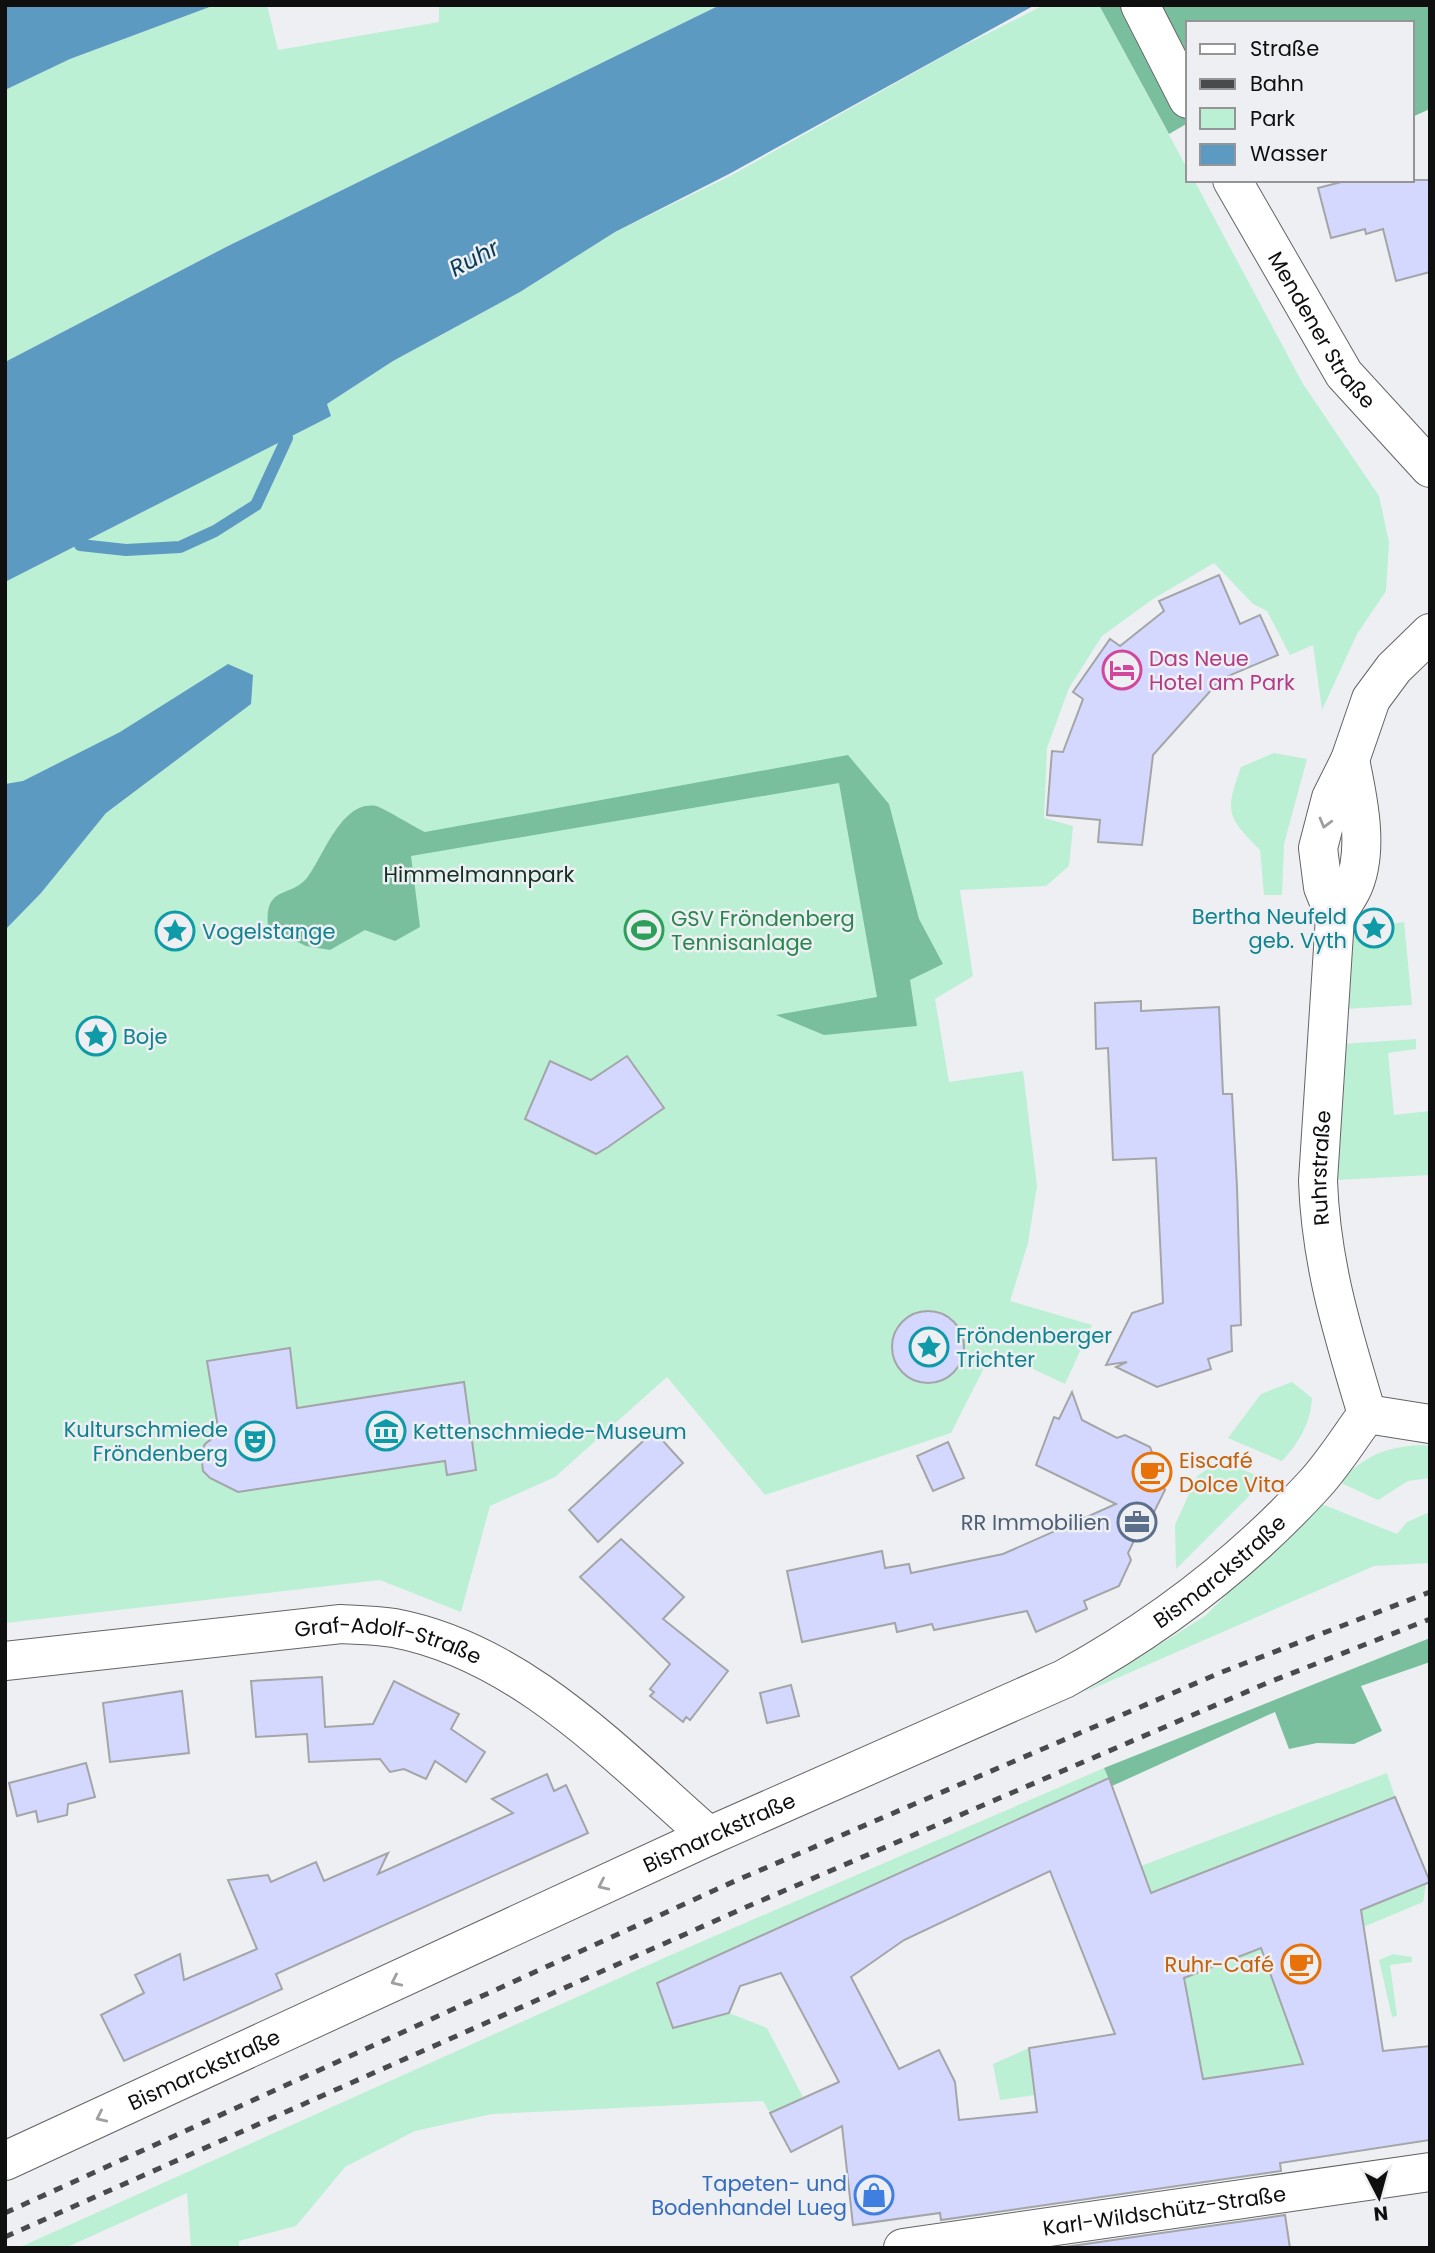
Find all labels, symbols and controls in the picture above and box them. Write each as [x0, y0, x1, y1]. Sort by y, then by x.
legend [1186, 21, 1414, 182]
text: Straße [1250, 34, 1319, 63]
text: Bahn [1250, 69, 1304, 98]
text: Park [1250, 104, 1295, 133]
text: Wasser [1250, 139, 1328, 168]
water label: Ruhr [444, 231, 506, 284]
street label: Mendener Straße [1262, 246, 1383, 414]
place label: Das Neue Hotel am Park [1149, 644, 1295, 697]
hotel icon: Das Neue Hotel am Park [1101, 649, 1143, 691]
one-way arrow [1318, 816, 1333, 828]
park label: Himmelmannpark [384, 860, 575, 889]
place label: Bertha Neufeld geb. Vyth [1192, 902, 1347, 955]
place label: GSV Fröndenberg Tennisanlage [671, 904, 855, 957]
place icon: Bertha Neufeld geb. Vyth [1353, 907, 1395, 949]
sports icon: GSV Fröndenberg Tennisanlage [623, 909, 665, 951]
place icon: Vogelstange [154, 910, 196, 952]
place label: Vogelstange [202, 917, 335, 946]
place icon: Boje [75, 1015, 117, 1057]
place label: Boje [123, 1022, 168, 1051]
street label: Ruhrstraße [1303, 1109, 1337, 1227]
place label: Fröndenberger Trichter [956, 1321, 1112, 1374]
place icon: Fröndenberger Trichter [908, 1326, 950, 1368]
museum icon: Kettenschmiede-Museum [365, 1410, 407, 1452]
place label: Kulturschmiede Fröndenberg [64, 1415, 228, 1468]
place label: Kettenschmiede-Museum [413, 1417, 687, 1446]
theatre icon: Kulturschmiede Fröndenberg [234, 1420, 276, 1462]
place label: Eiscafé Dolce Vita [1179, 1446, 1285, 1499]
cafe icon: Eiscafé Dolce Vita [1131, 1451, 1173, 1493]
office icon: RR Immobilien [1116, 1501, 1158, 1543]
place label: RR Immobilien [961, 1508, 1110, 1537]
street label: Bismarckstraße [1147, 1508, 1292, 1635]
street label: Graf-Adolf-Straße [293, 1609, 487, 1671]
street label: Bismarckstraße [638, 1785, 800, 1879]
one-way arrow [598, 1877, 610, 1891]
cafe icon: Ruhr-Café [1280, 1943, 1322, 1985]
place label: Ruhr-Café [1165, 1950, 1274, 1979]
one-way arrow [391, 1973, 403, 1987]
street label: Bismarckstraße [123, 2022, 284, 2117]
one-way arrow [95, 2109, 108, 2123]
north arrow [1344, 2162, 1414, 2232]
place label: Tapeten- und Bodenhandel Lueg [651, 2169, 847, 2222]
shop icon: Tapeten- und Bodenhandel Lueg [853, 2174, 895, 2216]
street label: Karl-Wildschütz-Straße [1041, 2178, 1288, 2242]
text: N [1372, 2199, 1389, 2228]

